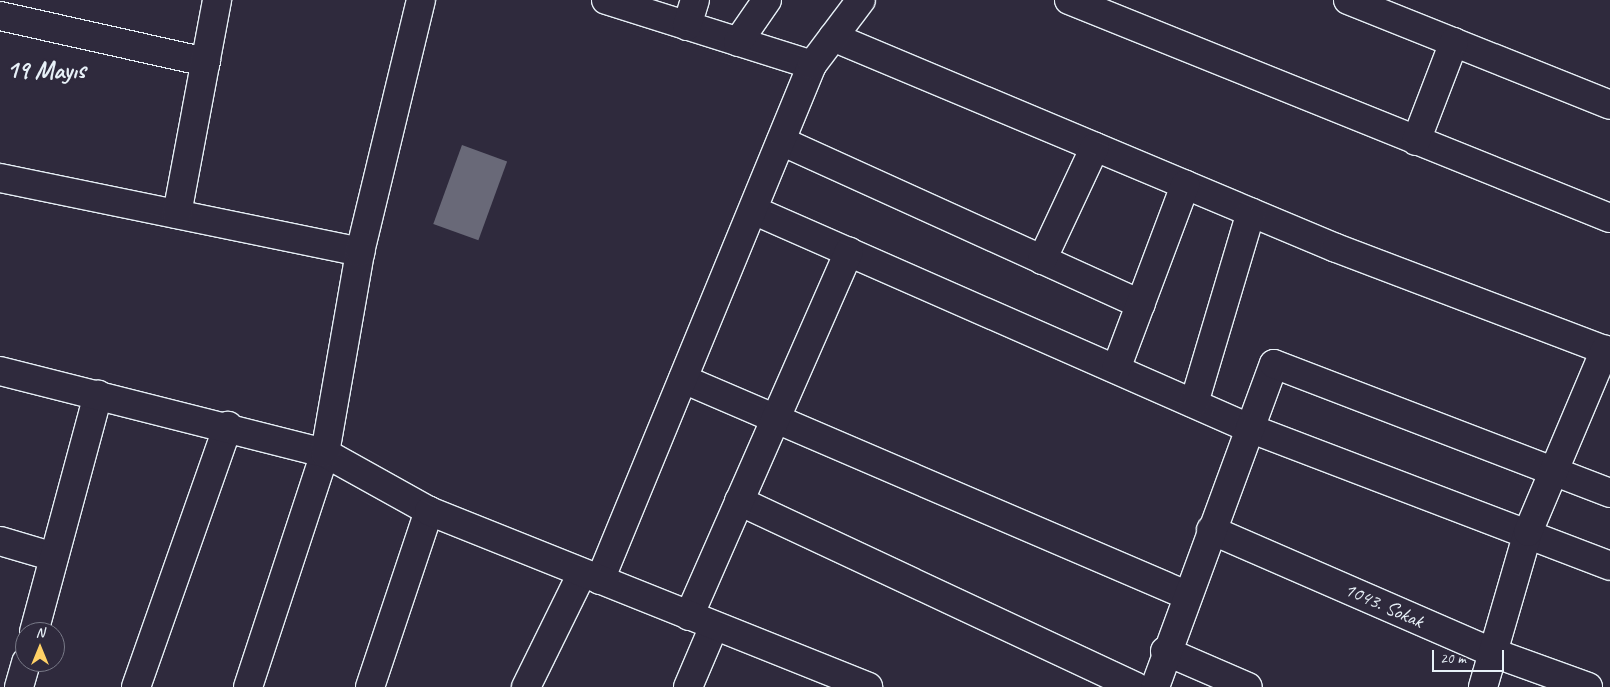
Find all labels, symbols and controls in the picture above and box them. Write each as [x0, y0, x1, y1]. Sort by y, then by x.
district label: 19 Mayıs [6, 55, 86, 85]
street label: 1043. Sokak [1341, 577, 1427, 633]
north arrow [15, 622, 65, 672]
text: N [36, 624, 44, 641]
scale bar [1435, 640, 1508, 672]
text: 20 m [1440, 649, 1466, 668]

